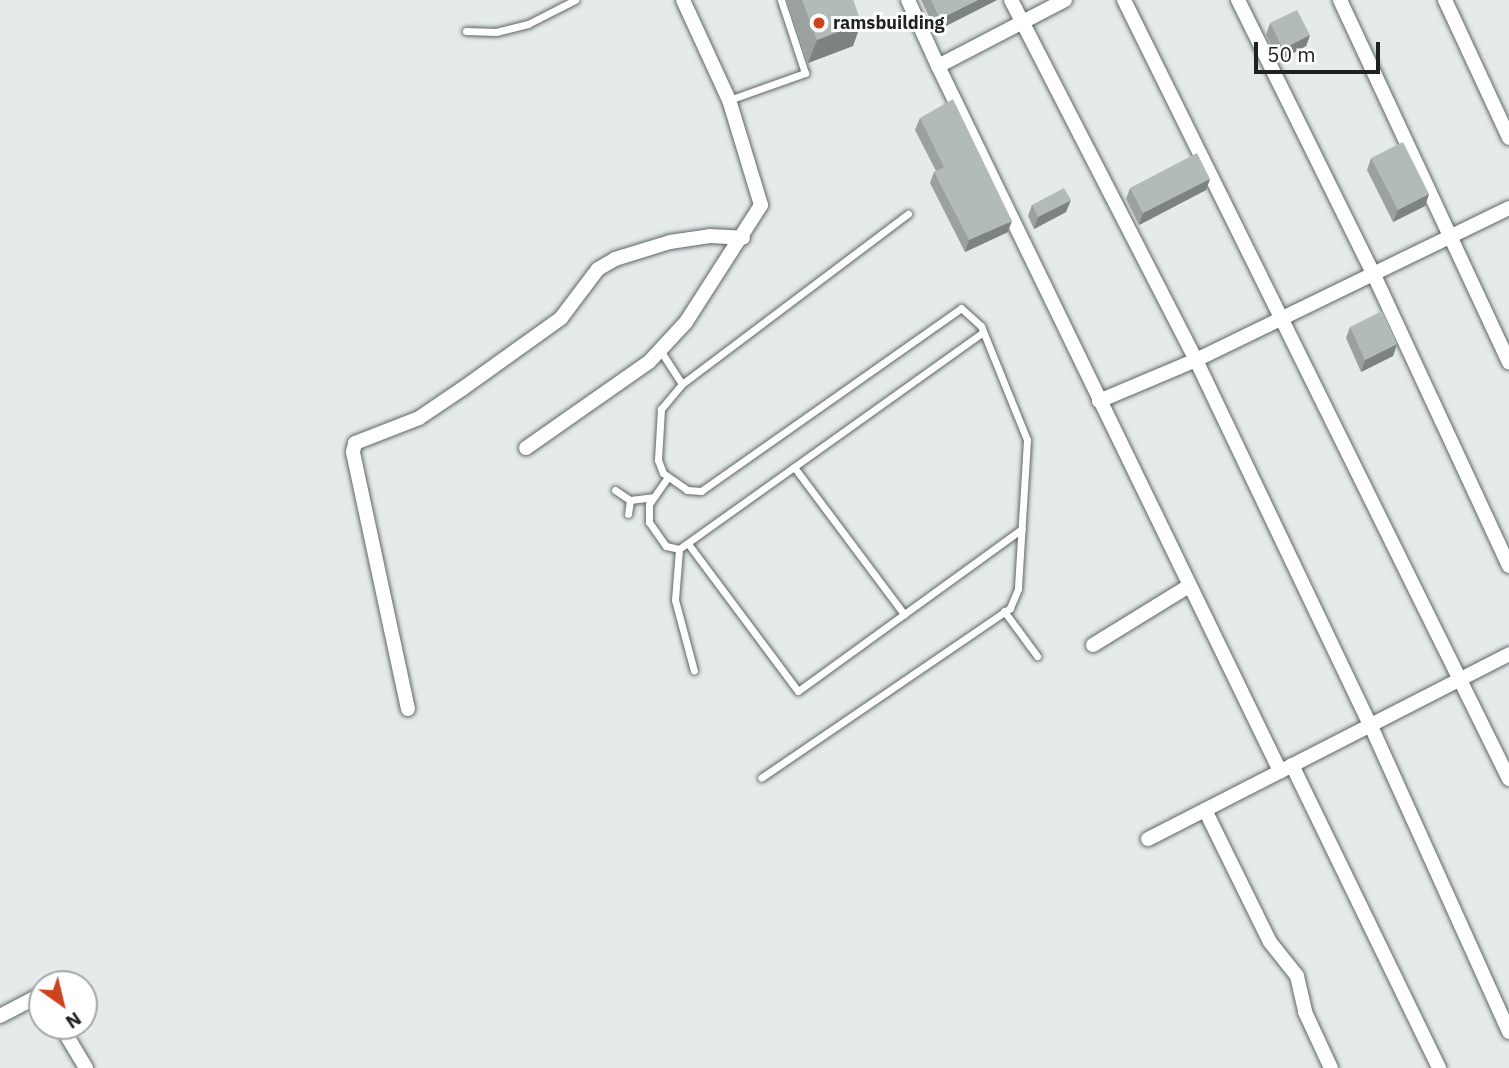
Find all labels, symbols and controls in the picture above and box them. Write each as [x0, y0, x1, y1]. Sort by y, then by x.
place label: ramsbuilding [833, 12, 944, 34]
marker: ramsbuilding [811, 15, 827, 31]
scale bar [1257, 28, 1383, 72]
text: 50 m [1267, 40, 1316, 68]
north arrow [28, 970, 98, 1040]
text: N [61, 1007, 86, 1035]

